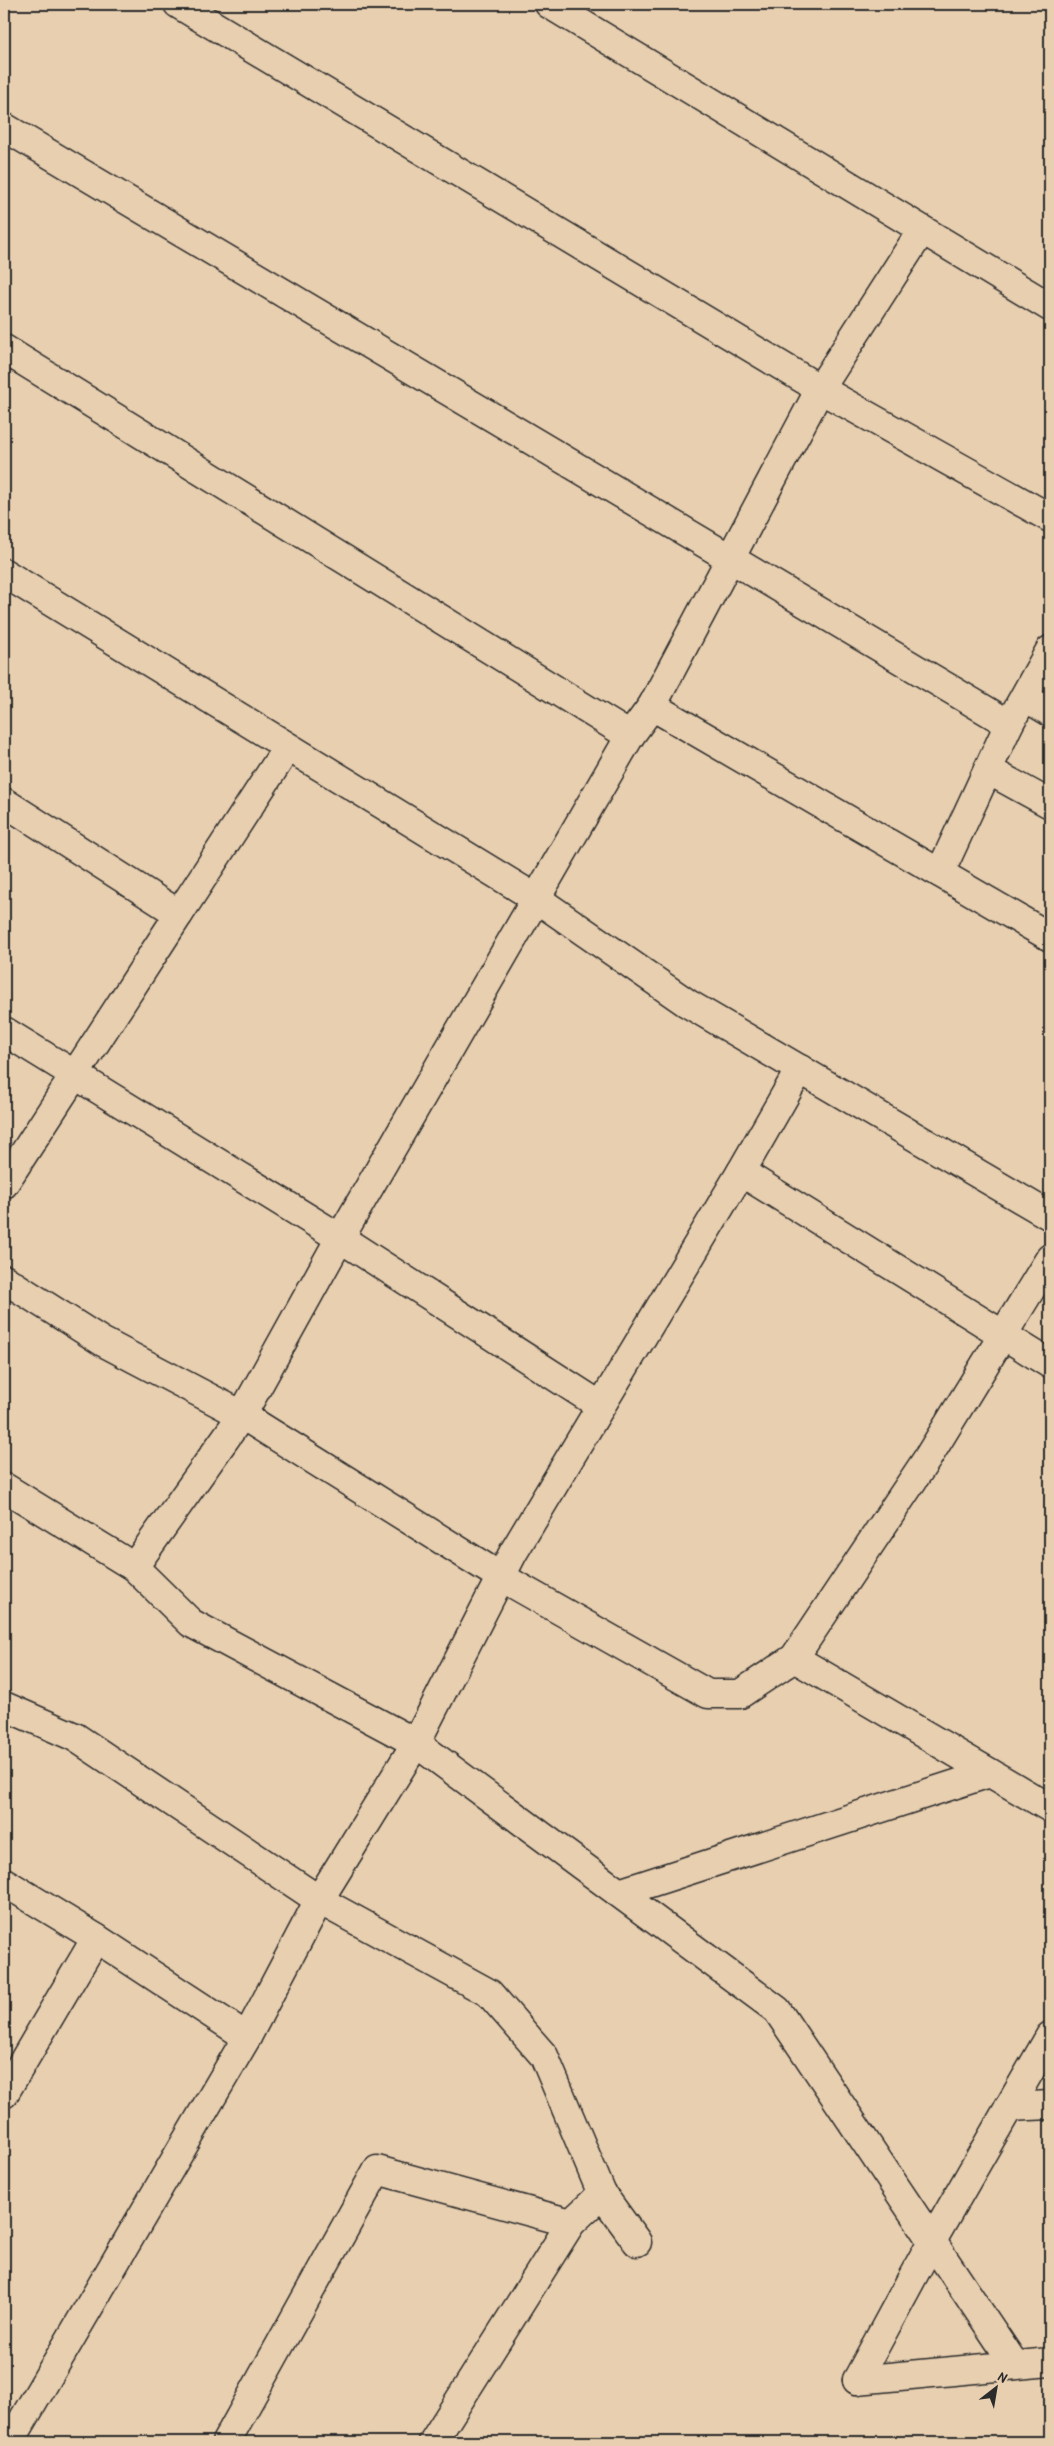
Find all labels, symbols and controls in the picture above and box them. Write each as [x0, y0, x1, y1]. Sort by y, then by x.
north arrow [972, 2364, 1022, 2414]
text: N [995, 2366, 1012, 2387]

